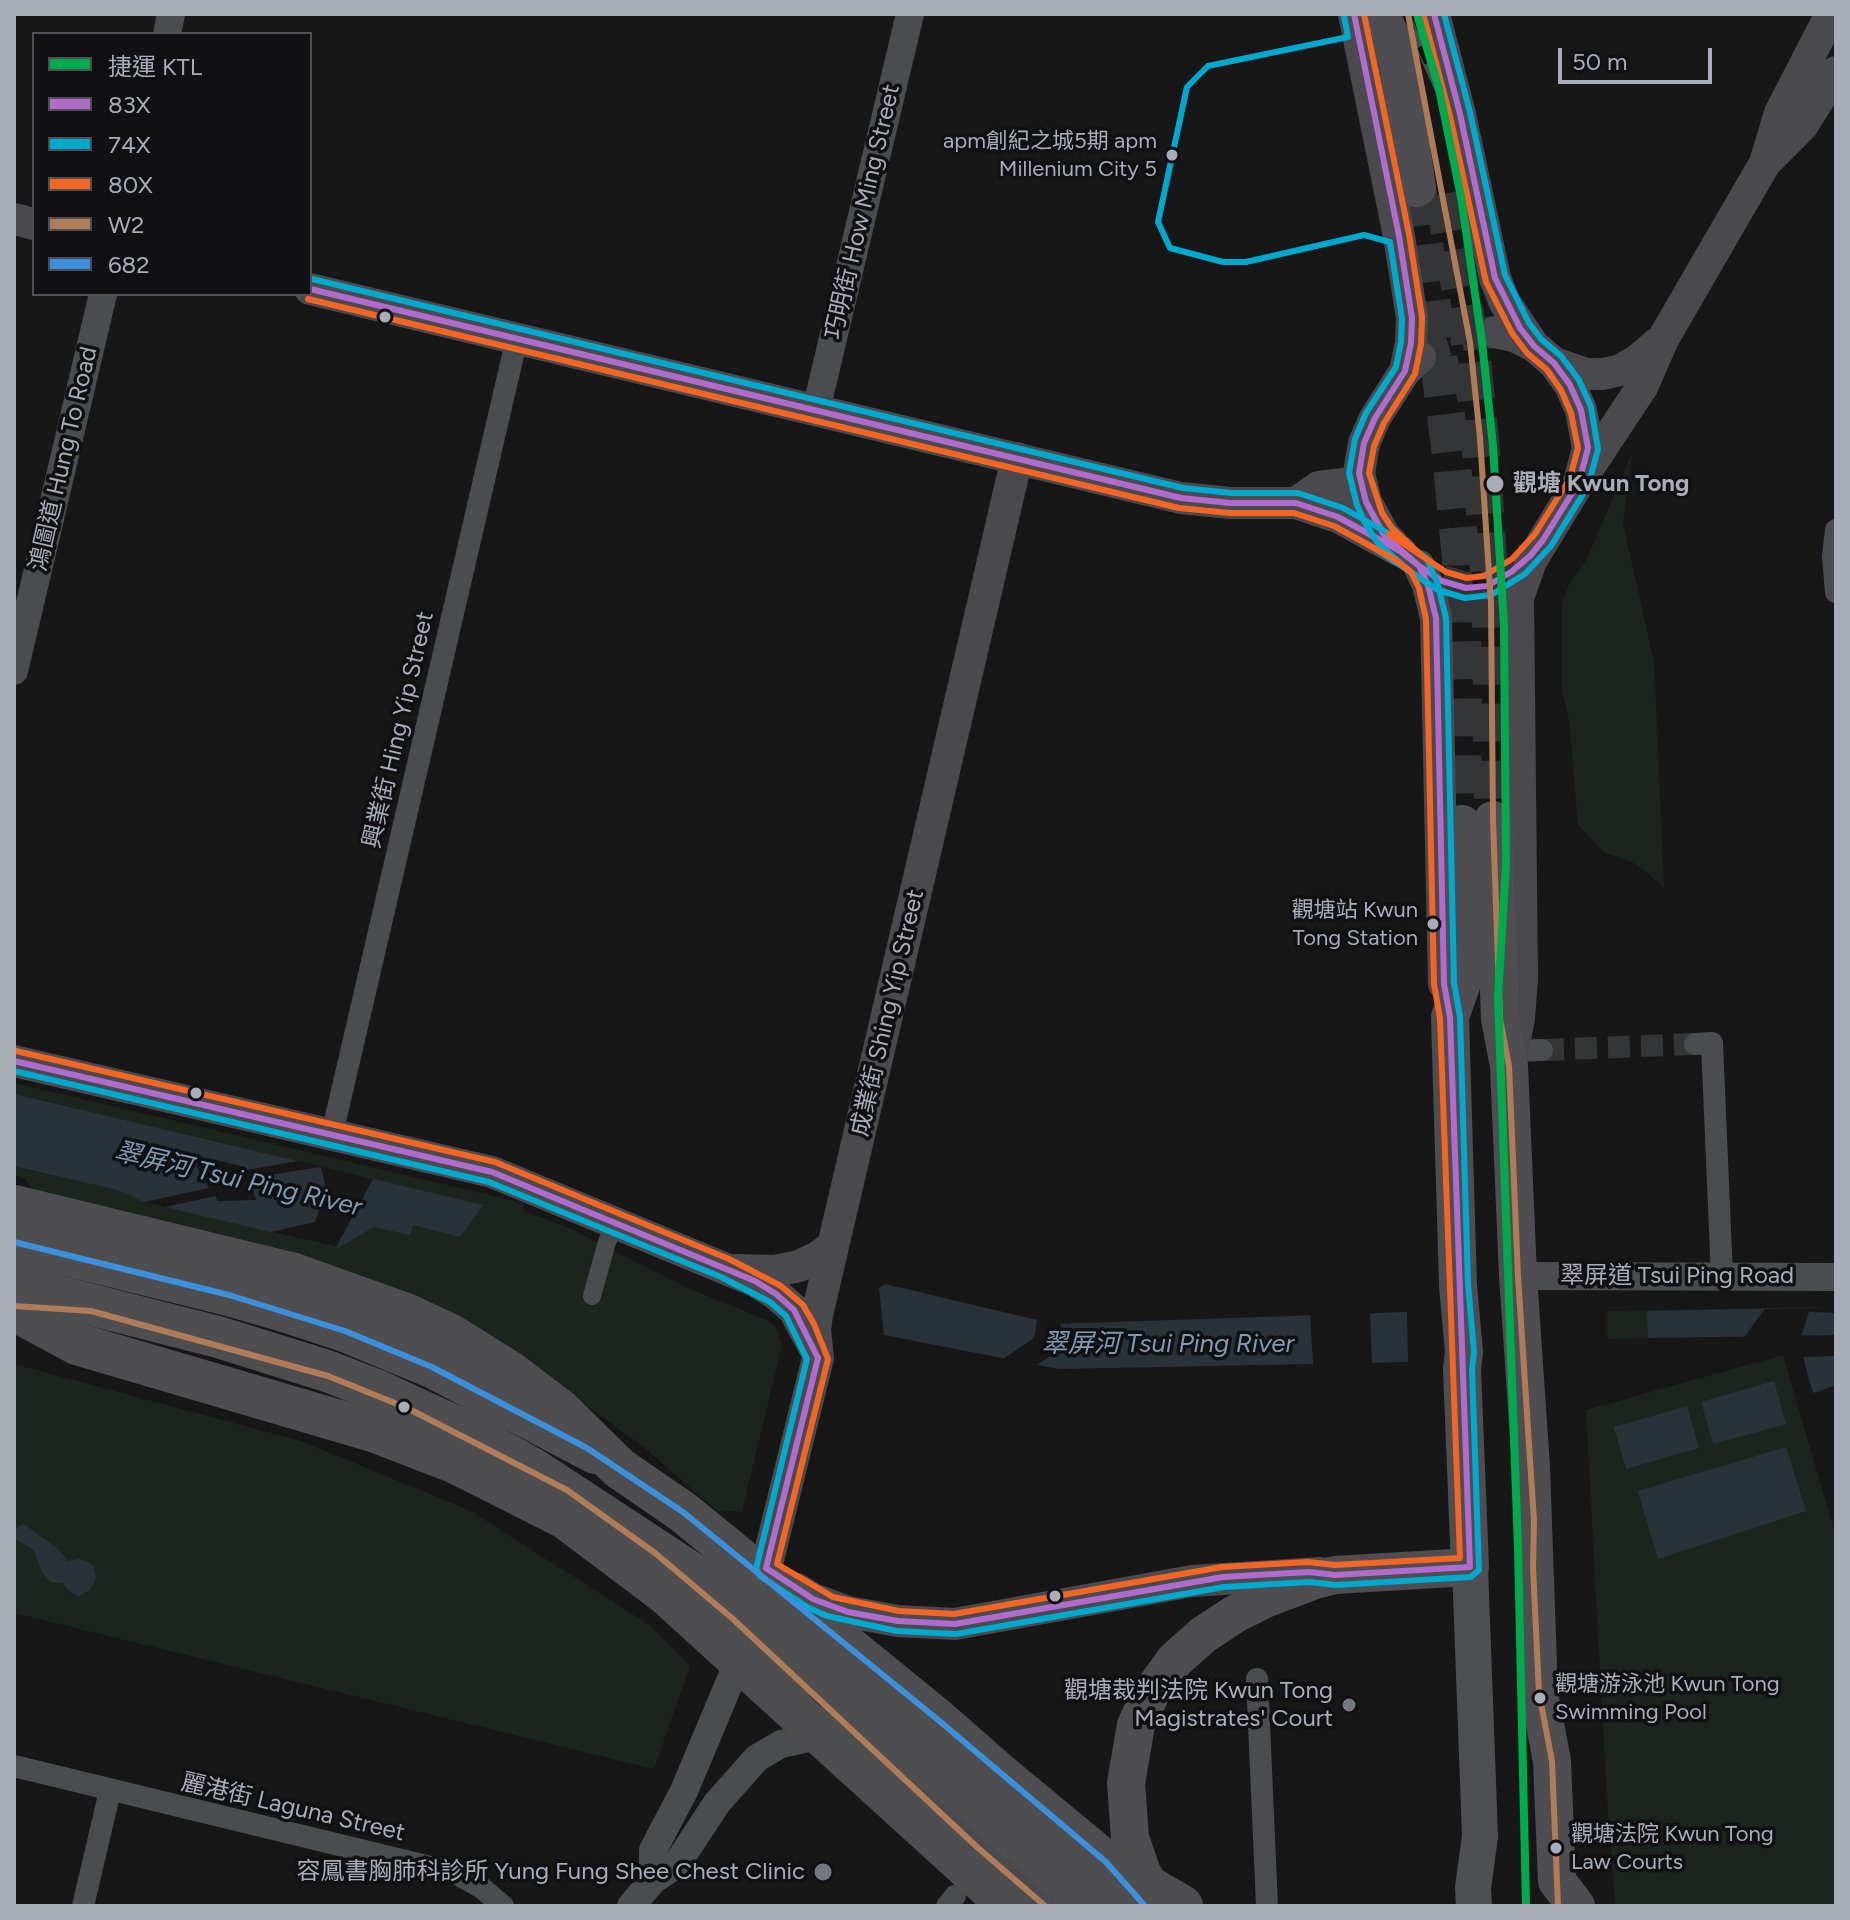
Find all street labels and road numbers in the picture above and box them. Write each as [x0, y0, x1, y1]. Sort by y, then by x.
street label: 巧明街 How Ming Street [820, 82, 906, 342]
street label: 鴻圖道 Hung To Road [24, 344, 104, 574]
street label: 興業街 Hing Yip Street [358, 609, 440, 851]
street label: 成業街 Shing Yip Street [846, 887, 930, 1139]
street label: 翠屏道 Tsui Ping Road [1560, 1262, 1794, 1290]
street label: 麗港街 Laguna Street [178, 1768, 408, 1848]

